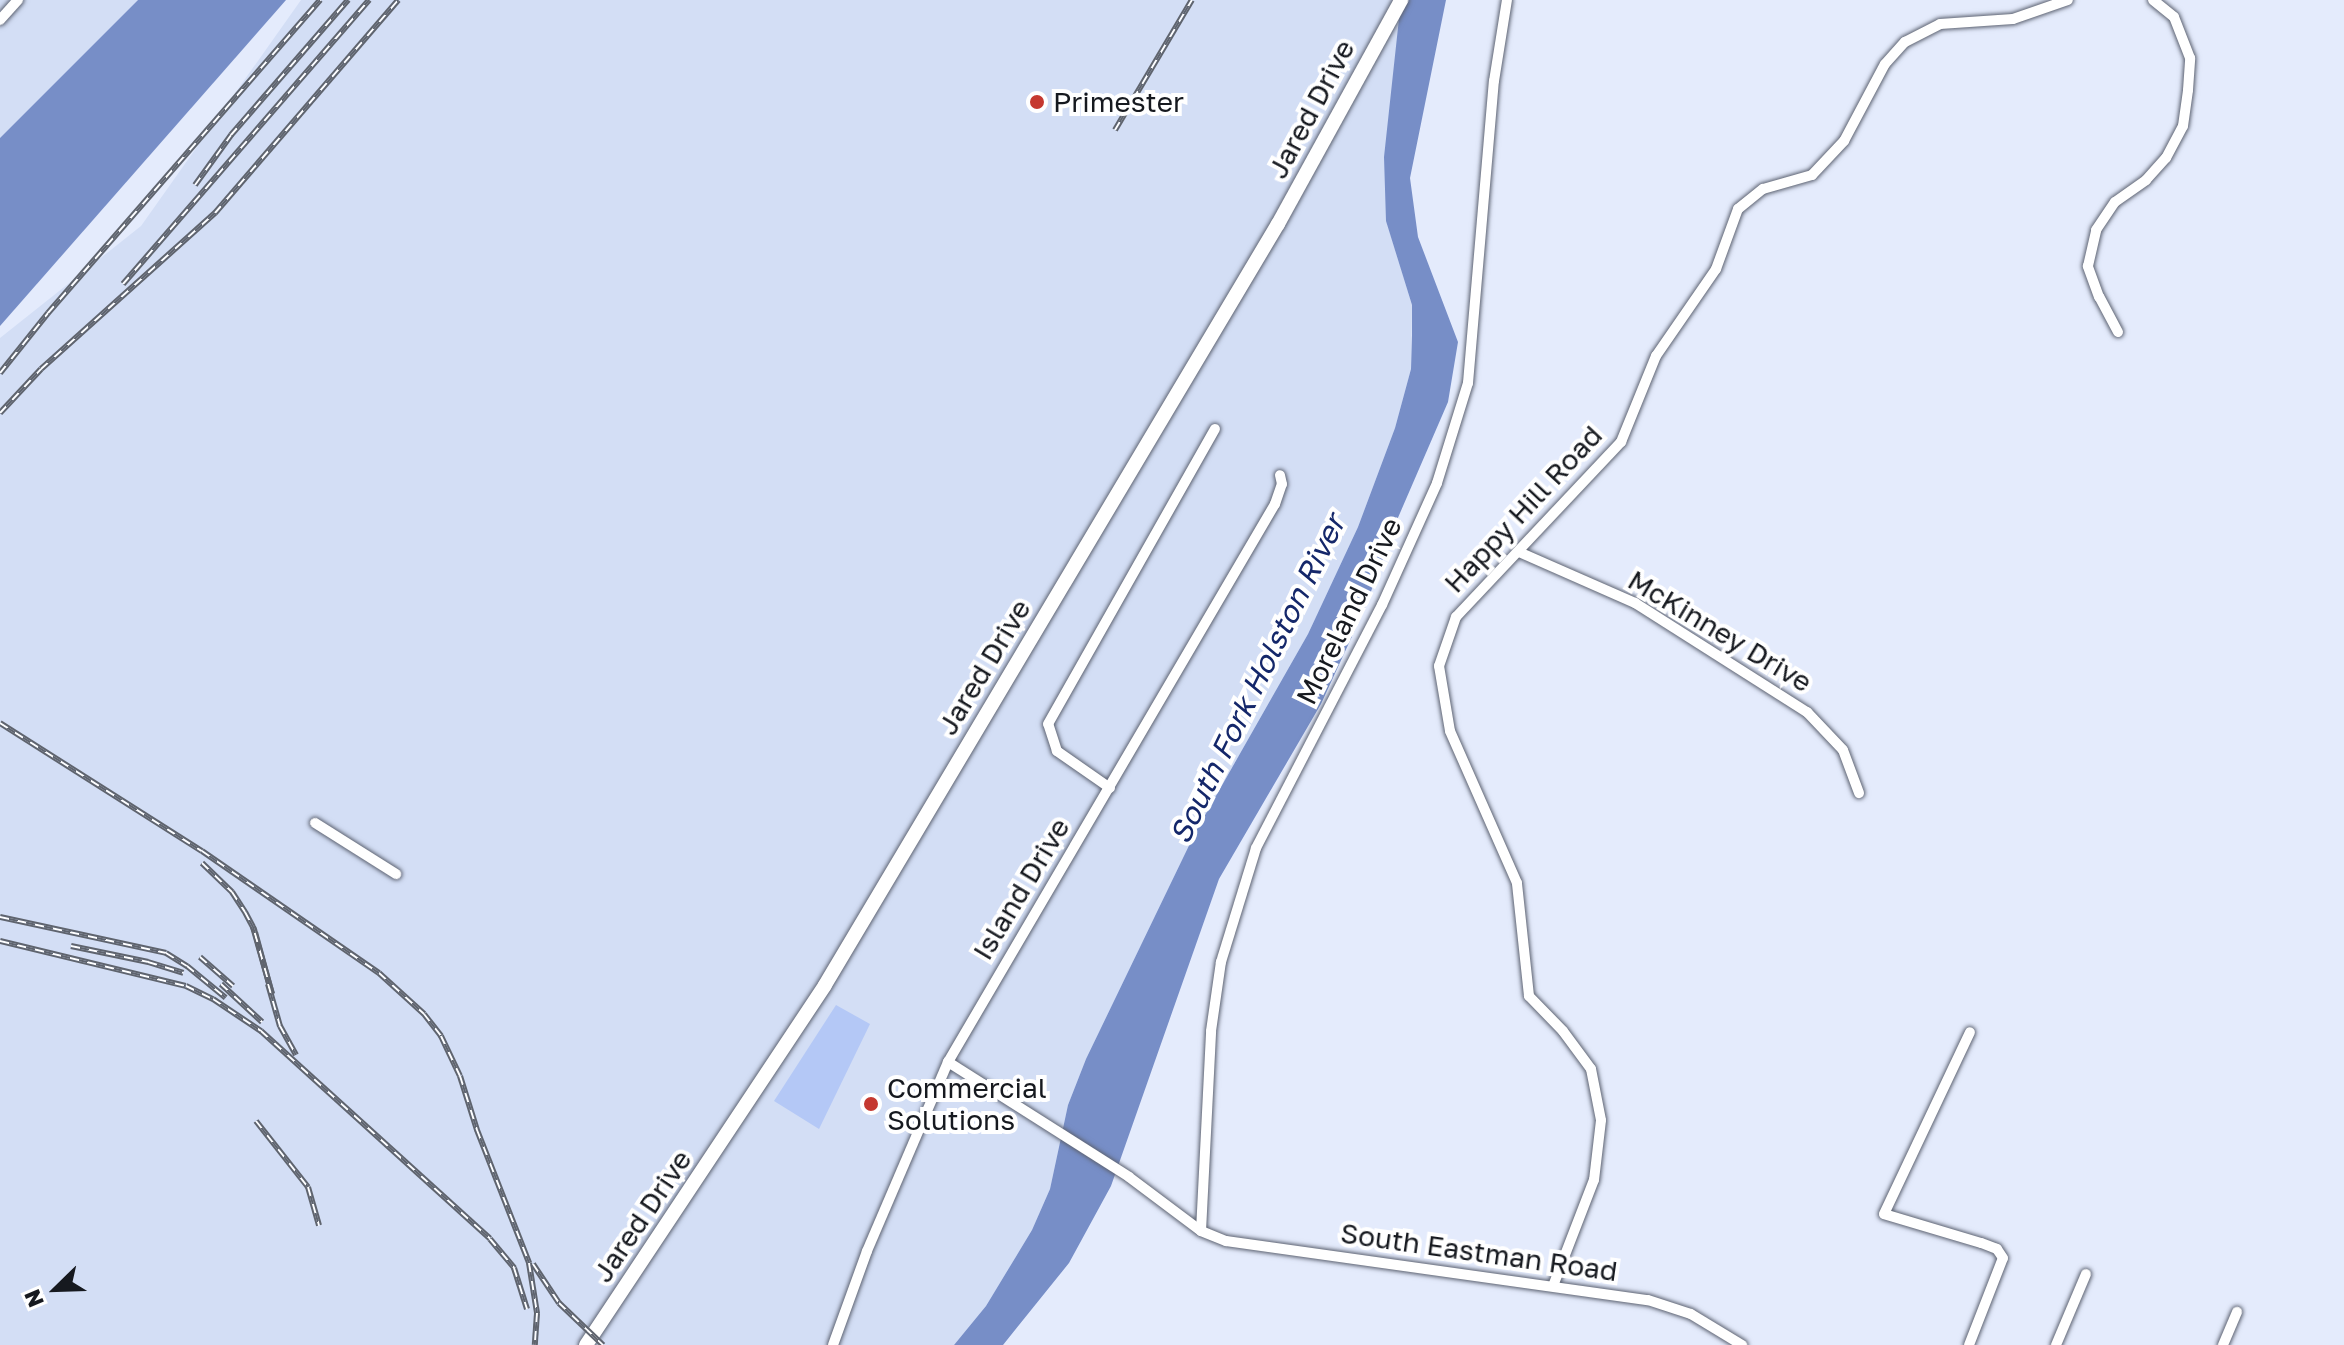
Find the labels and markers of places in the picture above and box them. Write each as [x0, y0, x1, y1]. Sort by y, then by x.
place label: Primester [1053, 85, 1184, 119]
marker: Primester [1028, 93, 1046, 111]
place label: Commercial Solutions [887, 1071, 1047, 1137]
marker: Commercial Solutions [862, 1095, 880, 1113]

